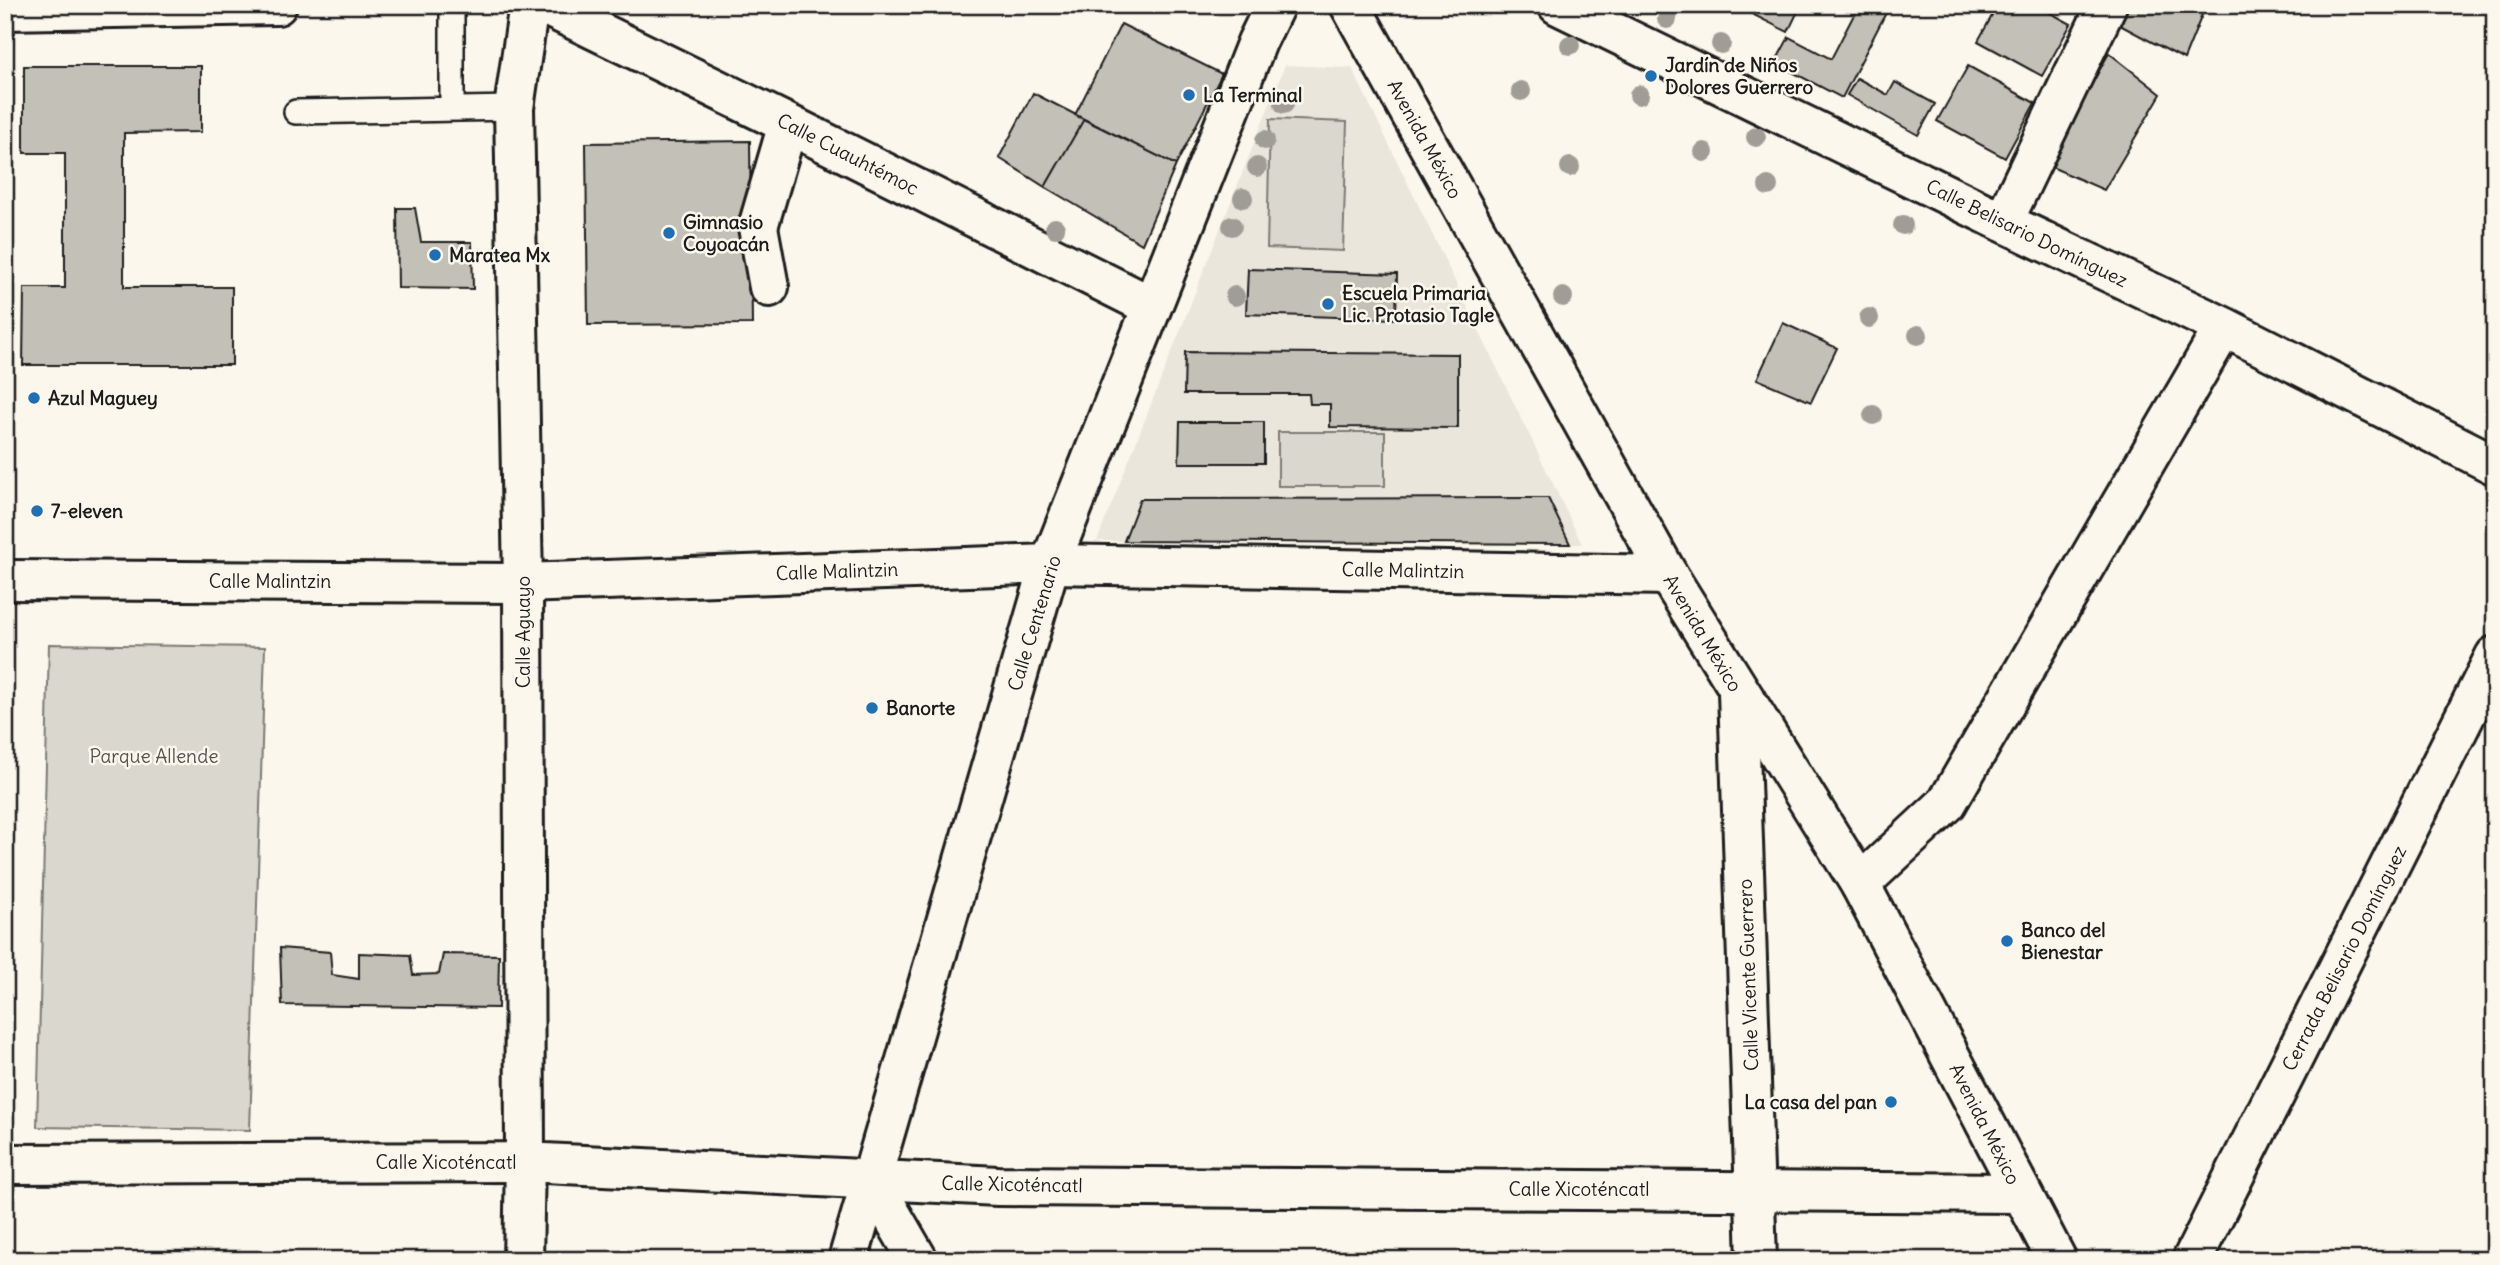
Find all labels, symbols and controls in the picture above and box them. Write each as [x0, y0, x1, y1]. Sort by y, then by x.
place label: Jardín de Niños Dolores Guerrero [1665, 53, 1813, 99]
marker: Jardín de Niños Dolores Guerrero [1643, 68, 1659, 84]
street label: Avenida México [1382, 75, 1468, 203]
place label: La Terminal [1203, 83, 1302, 107]
marker: La Terminal [1181, 87, 1197, 103]
street label: Calle Cuauhtémoc [773, 108, 923, 200]
street label: Calle Belisario Domínguez [1922, 174, 2132, 292]
place label: Gimnasio Coyoacán [683, 210, 770, 256]
marker: Gimnasio Coyoacán [661, 225, 677, 241]
place label: Maratea Mx [449, 243, 551, 267]
marker: Maratea Mx [427, 247, 443, 263]
place label: Escuela Primaria Lic. Protasio Tagle [1342, 281, 1494, 327]
marker: Escuela Primaria Lic. Protasio Tagle [1320, 296, 1336, 312]
place label: Azul Maguey [48, 386, 158, 410]
marker: Azul Maguey [26, 390, 42, 406]
place label: 7-eleven [51, 499, 123, 523]
marker: 7-eleven [29, 503, 45, 519]
street label: Calle Centenario [1002, 552, 1066, 694]
street label: Calle Malintzin [775, 557, 899, 585]
street label: Calle Malintzin [1341, 557, 1465, 583]
street label: Calle Malintzin [209, 569, 331, 593]
street label: Avenida México [1659, 570, 1747, 696]
street label: Calle Aguayo [511, 576, 535, 688]
place label: Banorte [886, 696, 955, 720]
marker: Banorte [864, 700, 880, 716]
park label: Parque Allende [90, 744, 218, 768]
street label: Cerrada Belisario Domínguez [2277, 841, 2411, 1075]
street label: Calle Vicente Guerrero [1733, 878, 1763, 1072]
place label: Banco del Bienestar [2021, 918, 2106, 964]
marker: Banco del Bienestar [1999, 933, 2015, 949]
street label: Avenida México [1944, 1059, 2026, 1189]
place label: La casa del pan [1744, 1090, 1877, 1114]
marker: La casa del pan [1883, 1094, 1899, 1110]
street label: Calle Xicoténcatl [375, 1150, 517, 1174]
street label: Calle Xicoténcatl [941, 1171, 1083, 1197]
street label: Calle Xicoténcatl [1508, 1177, 1650, 1201]

